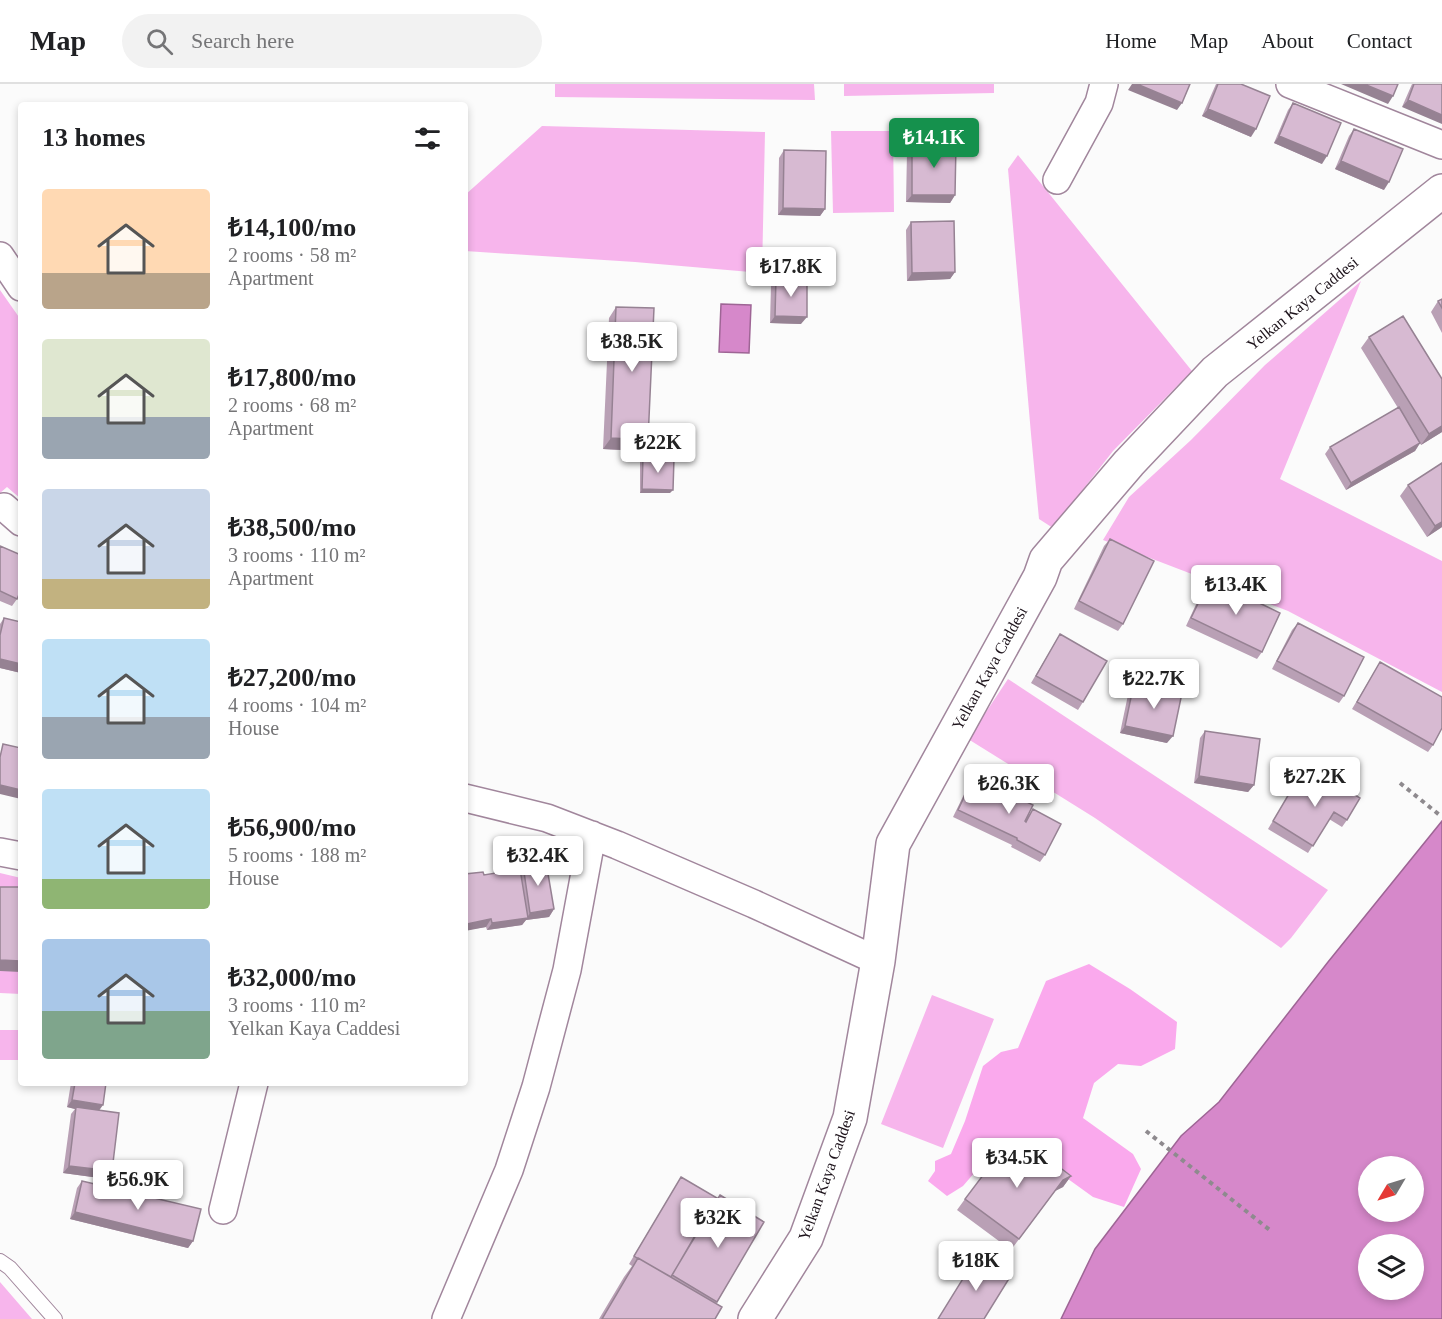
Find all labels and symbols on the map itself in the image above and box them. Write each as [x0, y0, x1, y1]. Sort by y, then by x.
pin: ₺14.1K [885, 118, 983, 169]
pin: ₺17.8K [742, 247, 840, 298]
street label: Yelkan Kaya Caddesi [1243, 253, 1362, 354]
pin: ₺38.5K [583, 322, 681, 373]
pin: ₺22K [622, 423, 694, 474]
pin: ₺13.4K [1187, 565, 1285, 616]
street label: Yelkan Kaya Caddesi [949, 603, 1031, 733]
pin: ₺22.7K [1105, 659, 1203, 710]
pin: ₺27.2K [1266, 757, 1364, 808]
pin: ₺26.3K [960, 764, 1058, 815]
pin: ₺32.4K [489, 836, 587, 887]
street label: Yelkan Kaya Caddesi [795, 1107, 859, 1243]
pin: ₺34.5K [968, 1138, 1066, 1189]
north arrow [1358, 1156, 1424, 1222]
pin: ₺56.9K [89, 1160, 187, 1211]
pin: ₺32K [682, 1198, 754, 1249]
pin: ₺18K [940, 1241, 1012, 1292]

